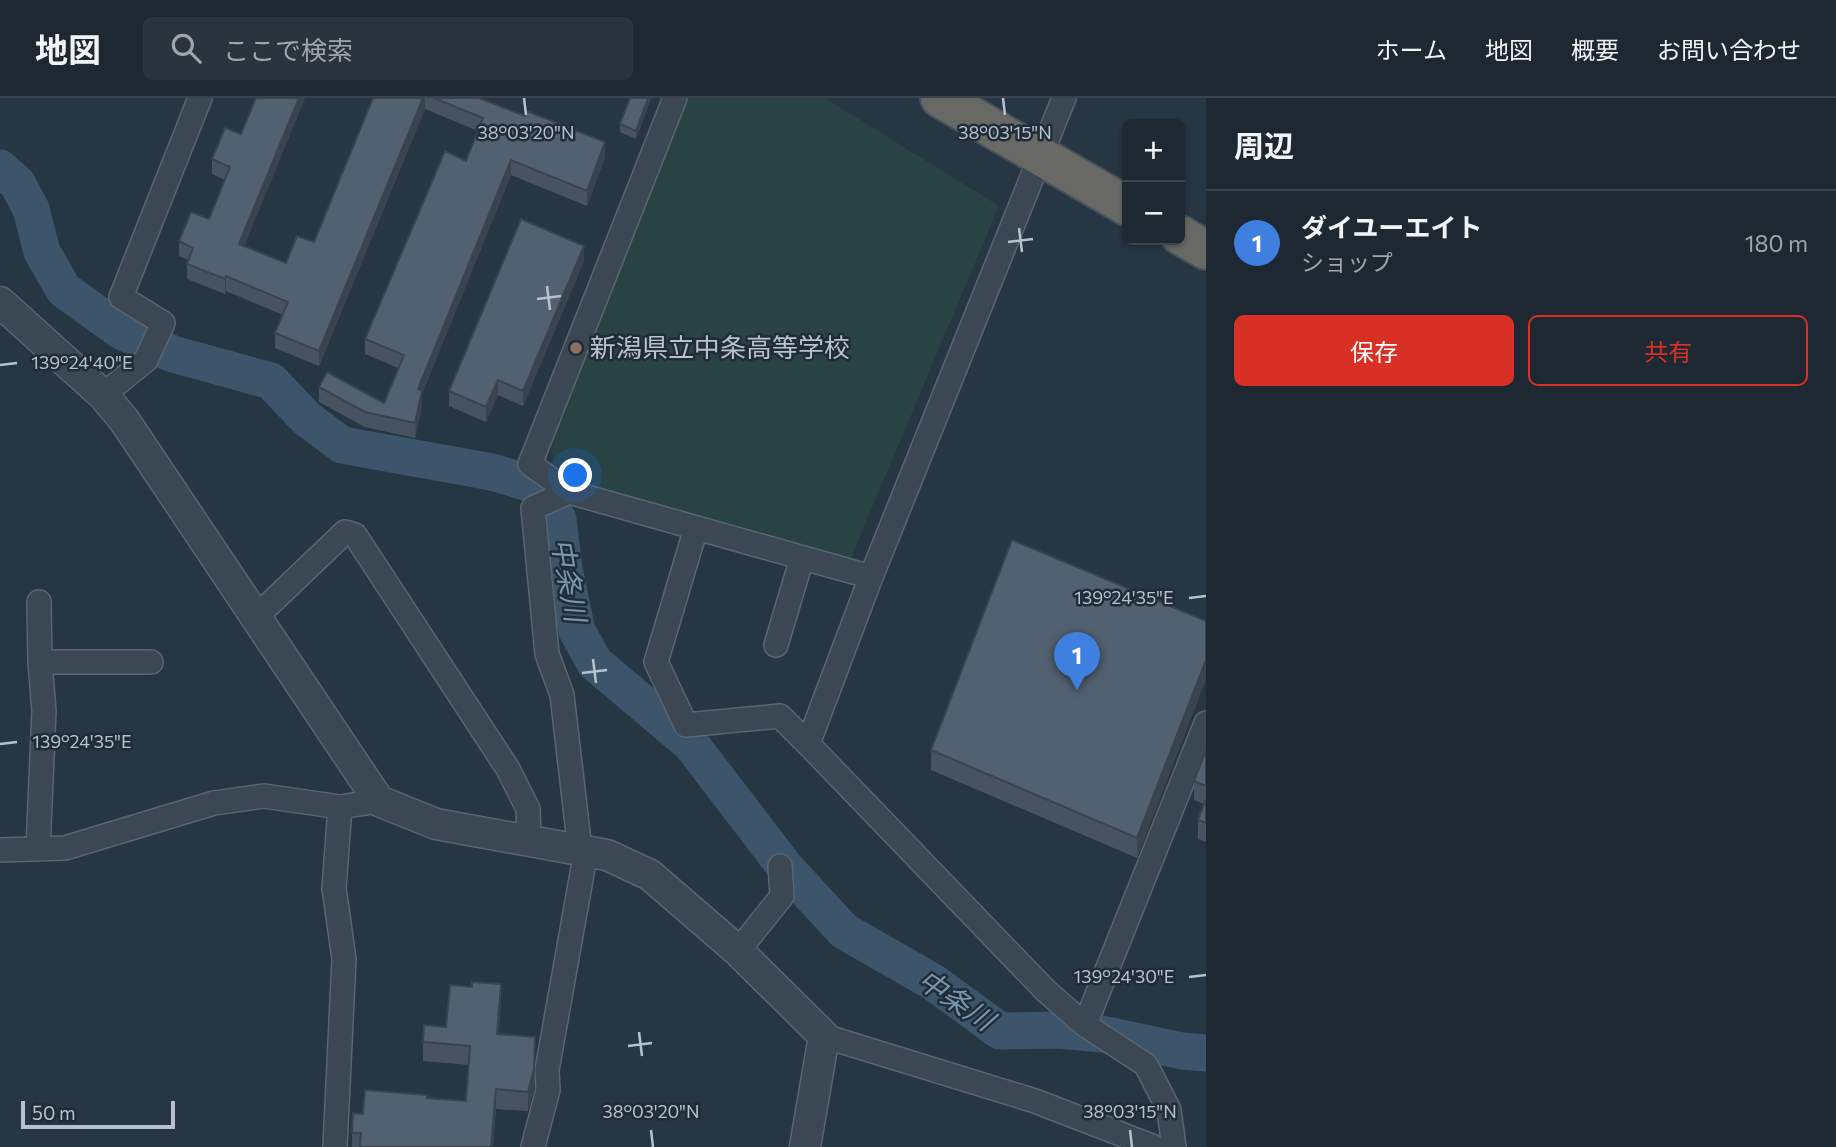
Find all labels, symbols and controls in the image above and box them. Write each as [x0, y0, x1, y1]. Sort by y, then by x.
search box [143, 17, 633, 80]
text: 地図 [35, 28, 101, 69]
icon: search [167, 29, 205, 67]
text: ここで検索 [223, 34, 353, 65]
text: ホーム [1376, 35, 1447, 64]
text: 地図 [1485, 35, 1533, 64]
text: 概要 [1571, 35, 1619, 64]
text: お問い合わせ [1657, 35, 1801, 64]
map controls [1122, 119, 1185, 245]
button: + [1122, 119, 1185, 182]
text: 38°03'20"N [477, 121, 575, 143]
text: 38°03'15"N [958, 121, 1052, 143]
text: 周辺 [1234, 126, 1294, 163]
button: − [1122, 182, 1185, 245]
text: ダイユーエイト [1301, 211, 1482, 242]
text: 1 [1252, 229, 1262, 257]
text: 180 m [1745, 229, 1808, 257]
text: ショップ [1301, 248, 1393, 276]
button: 保存 [1234, 315, 1514, 386]
button: 共有 [1528, 315, 1808, 386]
place label: 新潟県立中条高等学校 [590, 331, 850, 362]
marker: 新潟県立中条高等学校 [568, 340, 584, 356]
text: 139°24'40"E [31, 351, 133, 373]
your location [558, 458, 592, 492]
water label: 中条川 [546, 536, 595, 627]
text: 139°24'35"E [1074, 586, 1174, 608]
pin: 1 [1054, 632, 1100, 690]
text: 139°24'35"E [32, 730, 132, 752]
water label: 中条川 [912, 962, 1003, 1038]
text: 139°24'30"E [1074, 965, 1174, 987]
scale bar [21, 1098, 175, 1130]
text: 38°03'20"N [602, 1100, 700, 1122]
text: 38°03'15"N [1083, 1100, 1177, 1122]
text: 50 m [32, 1101, 76, 1124]

